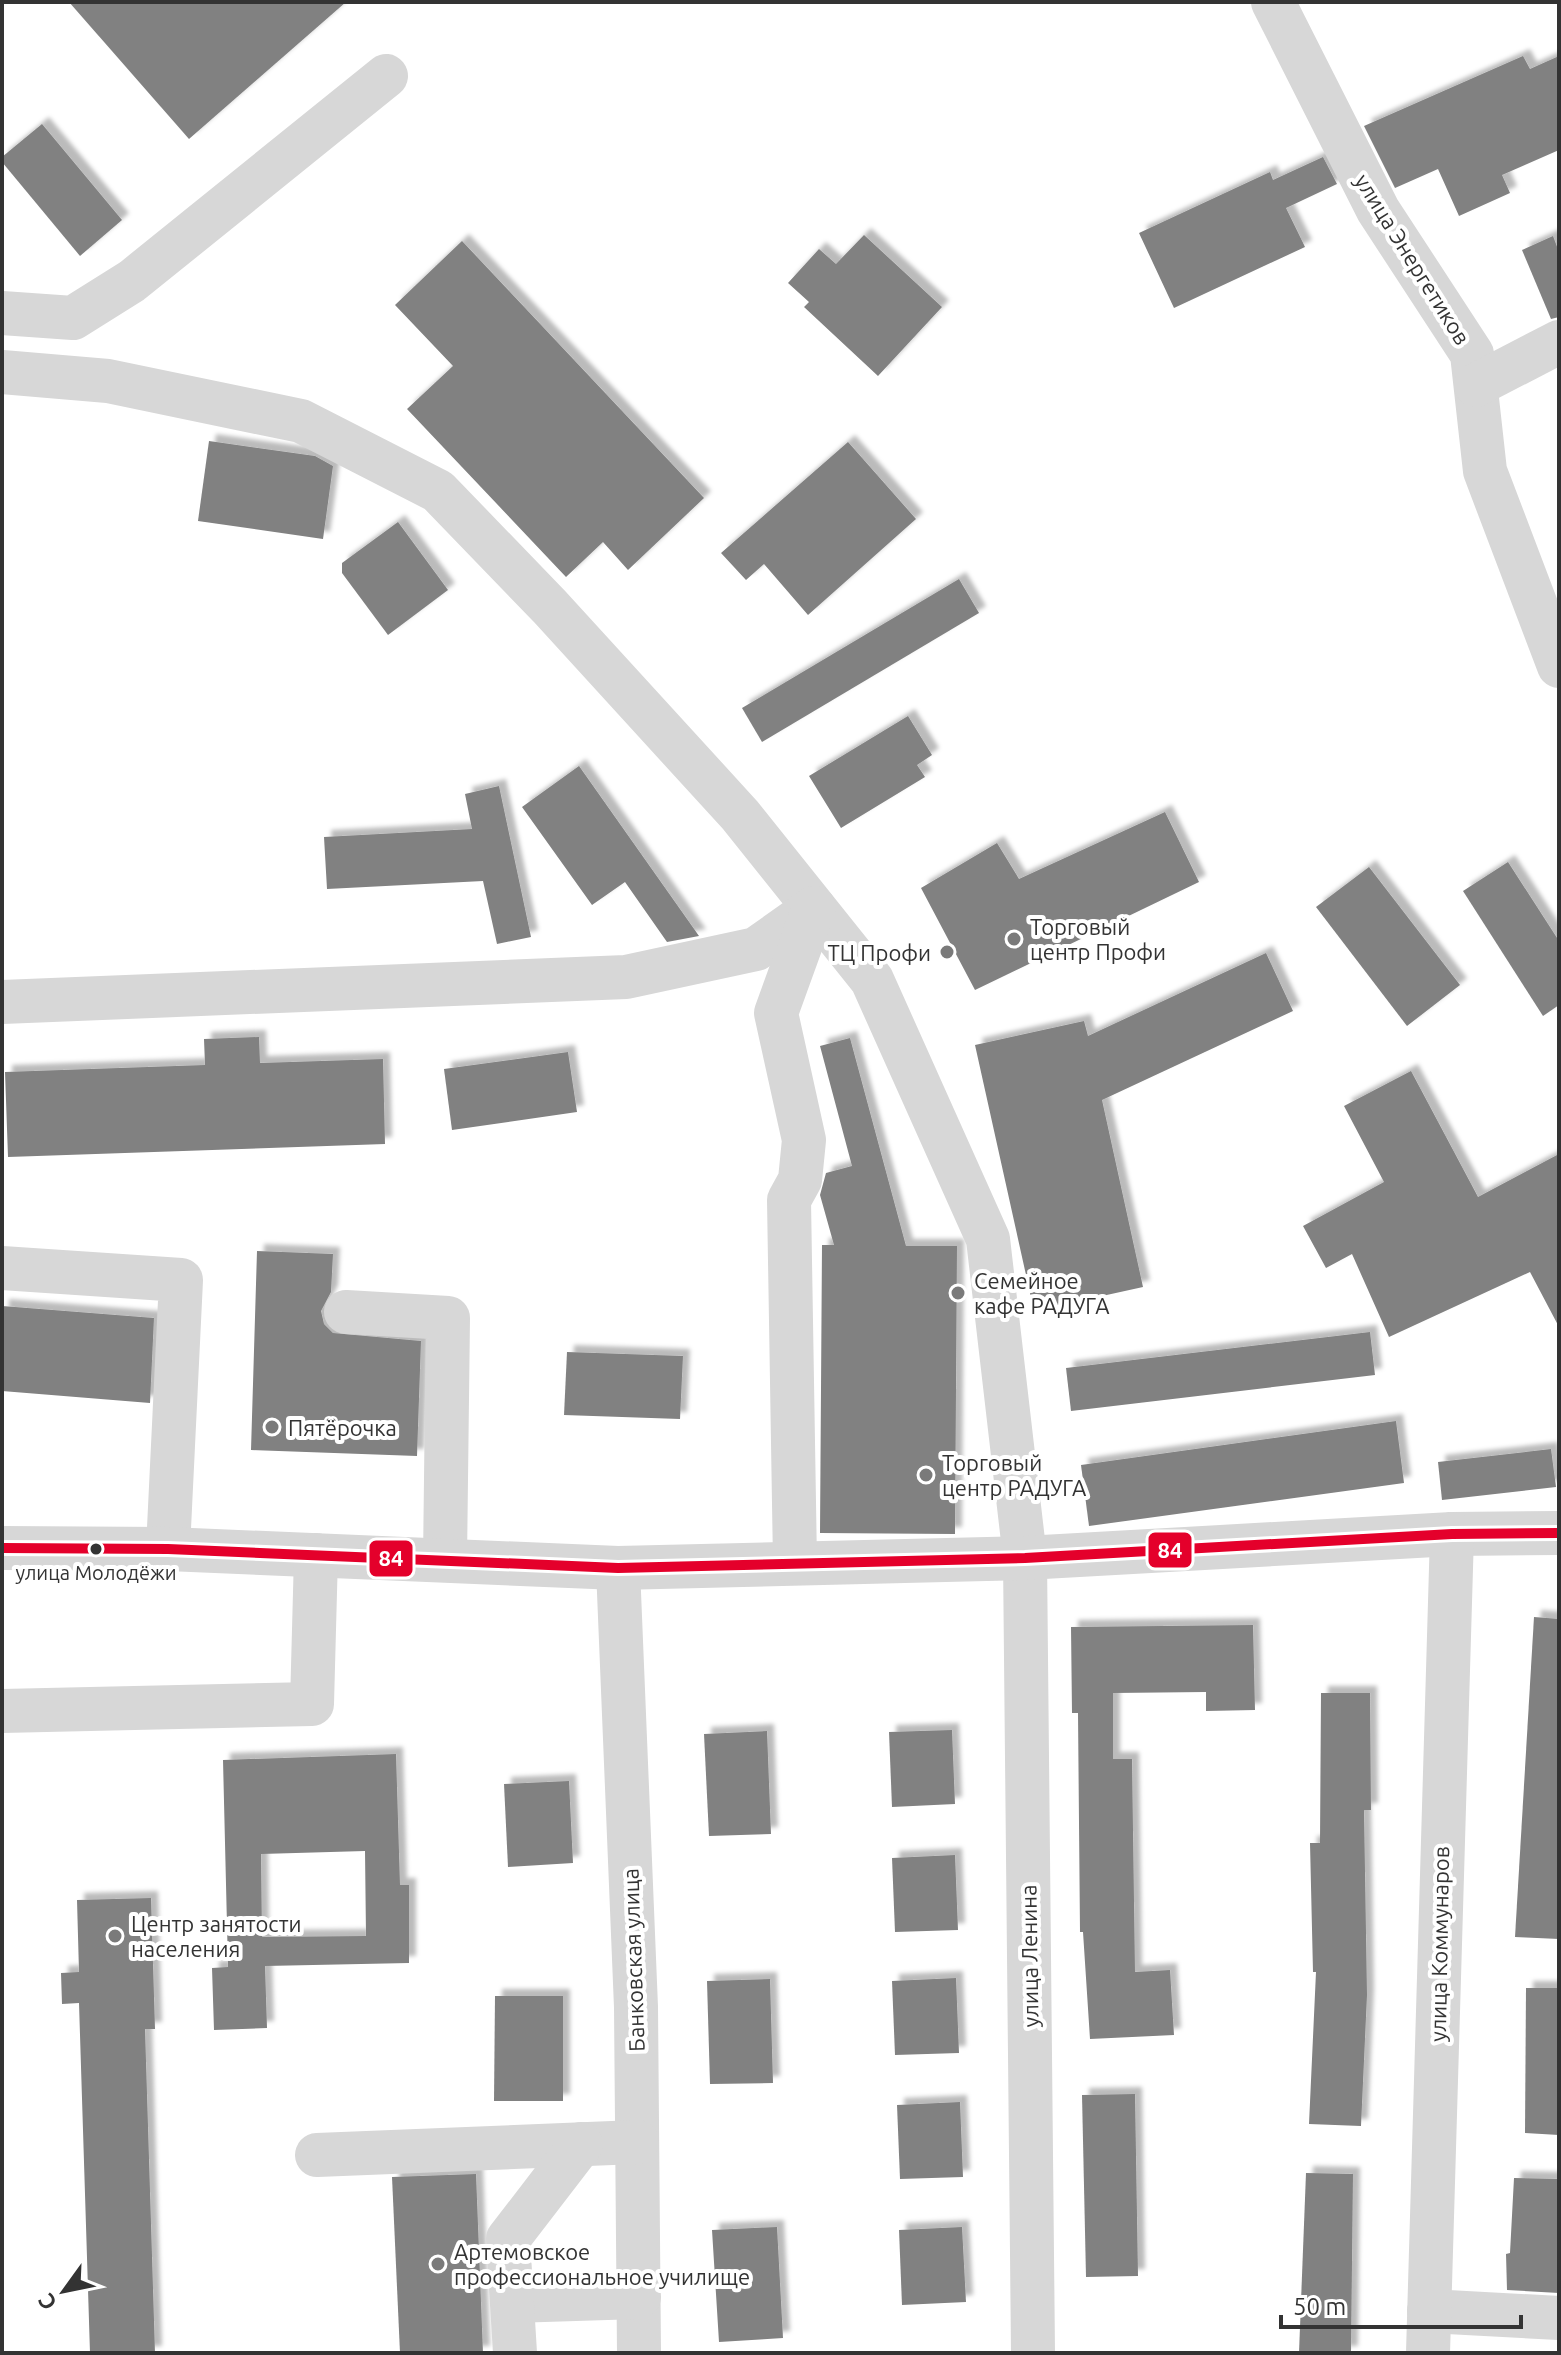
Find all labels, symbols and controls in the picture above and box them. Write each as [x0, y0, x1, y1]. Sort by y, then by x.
street label: улица Энергетиков [1350, 169, 1476, 349]
place label: Торговый центр Профи [1030, 914, 1166, 964]
marker: Торговый центр Профи [1005, 930, 1023, 948]
place label: ТЦ Профи [828, 940, 931, 965]
marker: ТЦ Профи [938, 943, 956, 961]
place label: Семейное кафе РАДУГА [974, 1268, 1110, 1318]
marker: Семейное кафе РАДУГА [949, 1284, 967, 1302]
place label: Пятёрочка [288, 1415, 397, 1440]
marker: Пятёрочка [263, 1418, 281, 1436]
place label: Торговый центр РАДУГА [942, 1450, 1087, 1500]
marker: Торговый центр РАДУГА [917, 1466, 935, 1484]
line badge: 84 [1147, 1531, 1193, 1569]
text: 84 [1158, 1537, 1182, 1562]
line badge: 84 [368, 1539, 414, 1578]
marker: улица Молодёжи [88, 1541, 104, 1557]
text: 84 [379, 1545, 403, 1570]
place label: улица Молодёжи [15, 1561, 177, 1584]
street label: улица Коммунаров [1425, 1846, 1453, 2042]
street label: Банковская улица [617, 1868, 649, 2052]
street label: улица Ленина [1015, 1884, 1043, 2028]
place label: Центр занятости населения [131, 1911, 302, 1961]
marker: Центр занятости населения [106, 1927, 124, 1945]
place label: Артемовское профессиональное училище [454, 2239, 750, 2289]
north arrow [24, 2251, 104, 2331]
marker: Артемовское профессиональное училище [429, 2255, 447, 2273]
scale bar [1281, 2279, 1521, 2329]
text: С [32, 2289, 61, 2315]
text: 50 m [1293, 2293, 1346, 2320]

